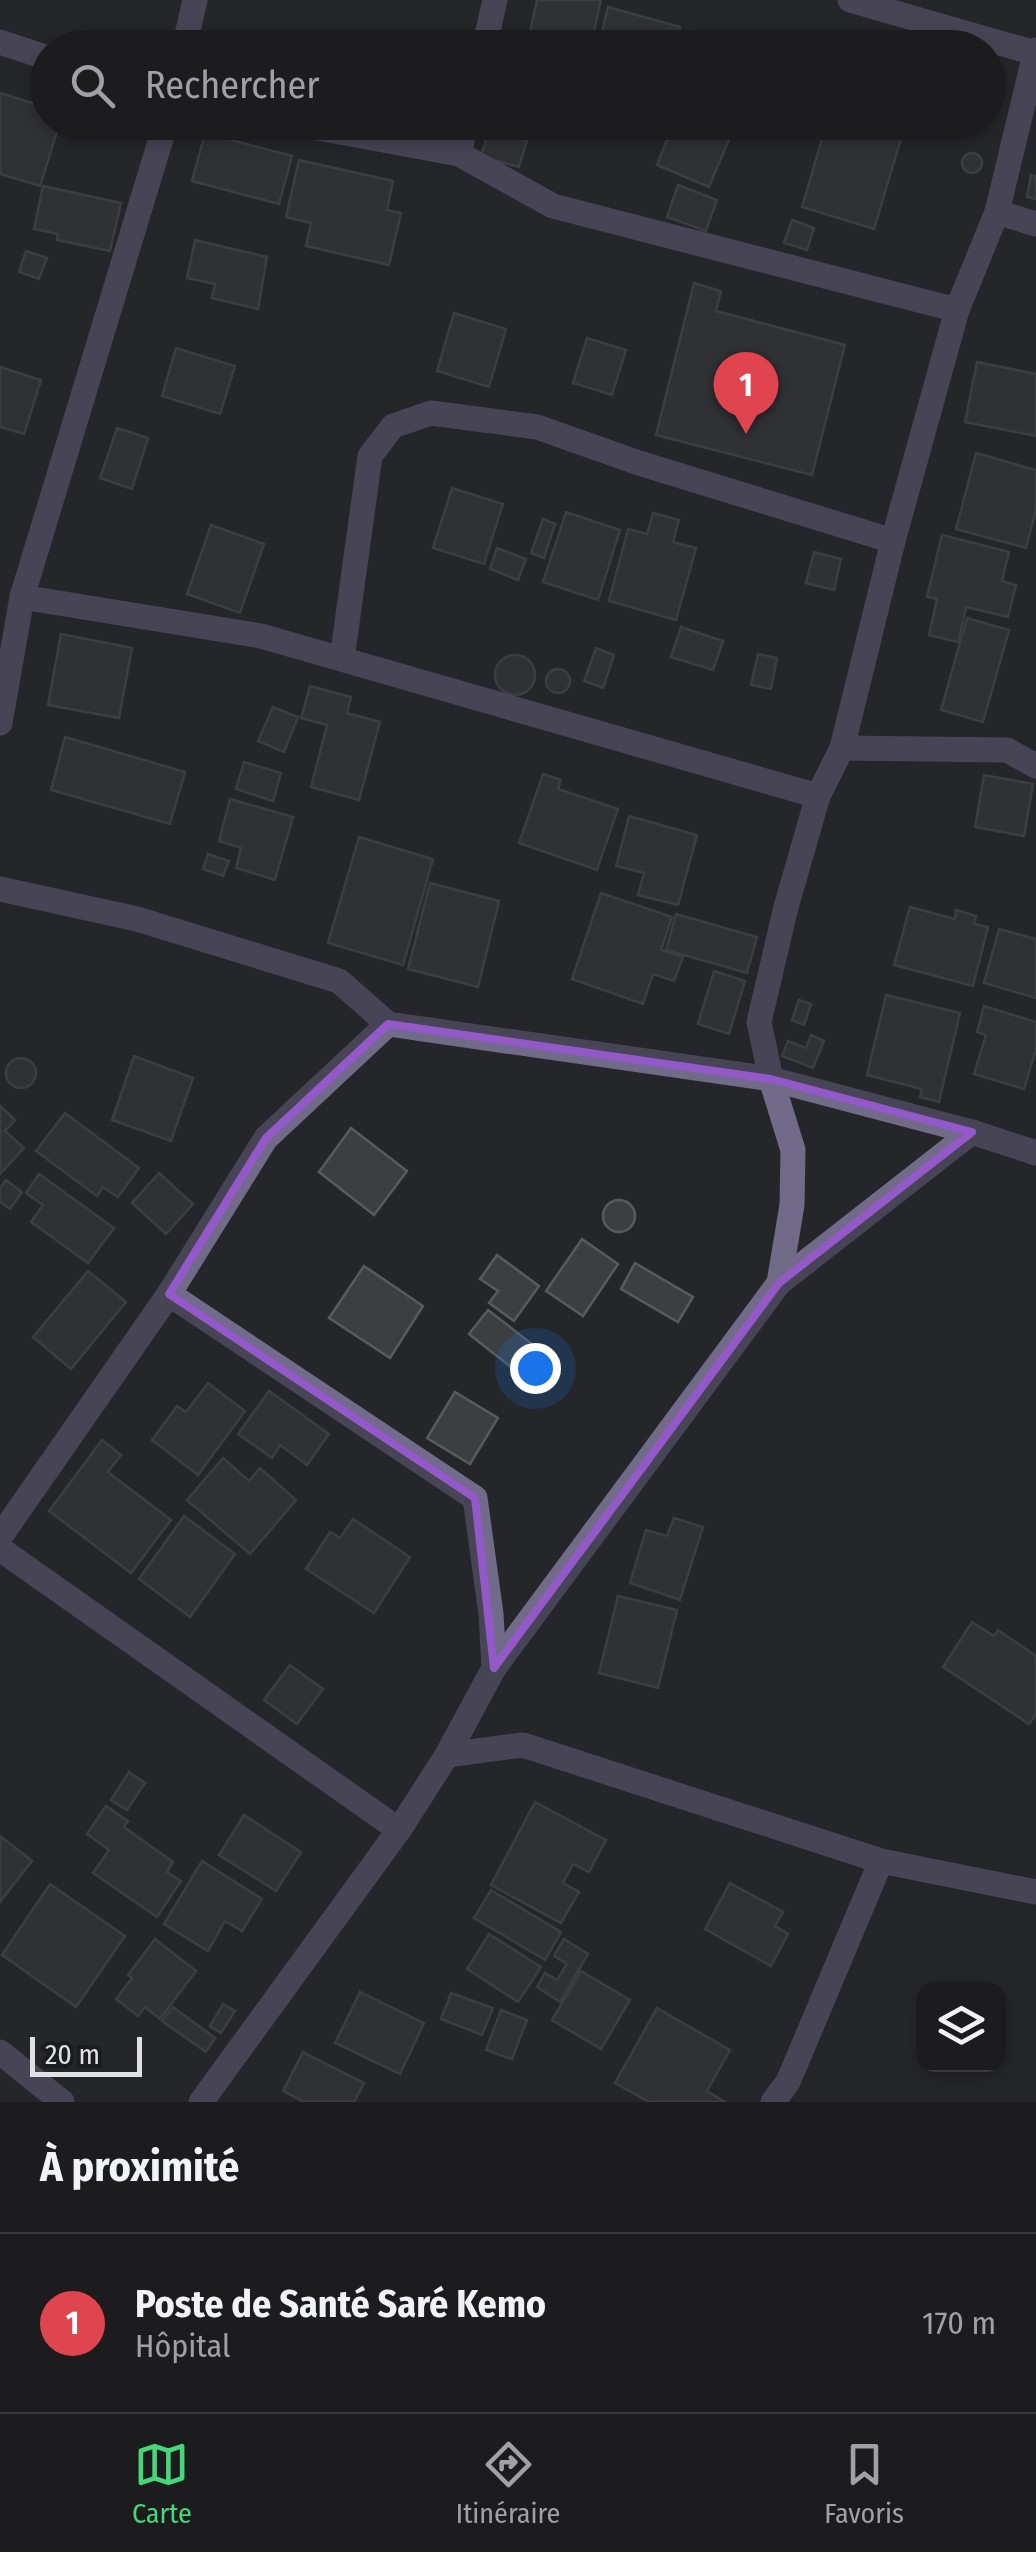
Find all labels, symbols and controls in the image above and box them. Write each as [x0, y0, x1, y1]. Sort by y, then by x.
search box [30, 30, 1006, 140]
icon: search [65, 58, 120, 113]
text: Rechercher [145, 62, 320, 108]
pin: 1 [714, 352, 778, 434]
your location [510, 1343, 561, 1394]
map controls [916, 1982, 1006, 2072]
button: layers [916, 1982, 1006, 2072]
scale bar [30, 2032, 142, 2076]
text: 20 m [45, 2038, 100, 2071]
text: À proximité [40, 2142, 239, 2192]
text: Poste de Santé Saré Kemo [135, 2281, 546, 2327]
text: 1 [66, 2304, 79, 2342]
text: 170 m [922, 2304, 996, 2342]
text: Hôpital [135, 2327, 230, 2365]
tab: Carte [132, 2437, 192, 2530]
tab: Itinéraire [456, 2437, 560, 2530]
tab: Favoris [824, 2437, 904, 2530]

